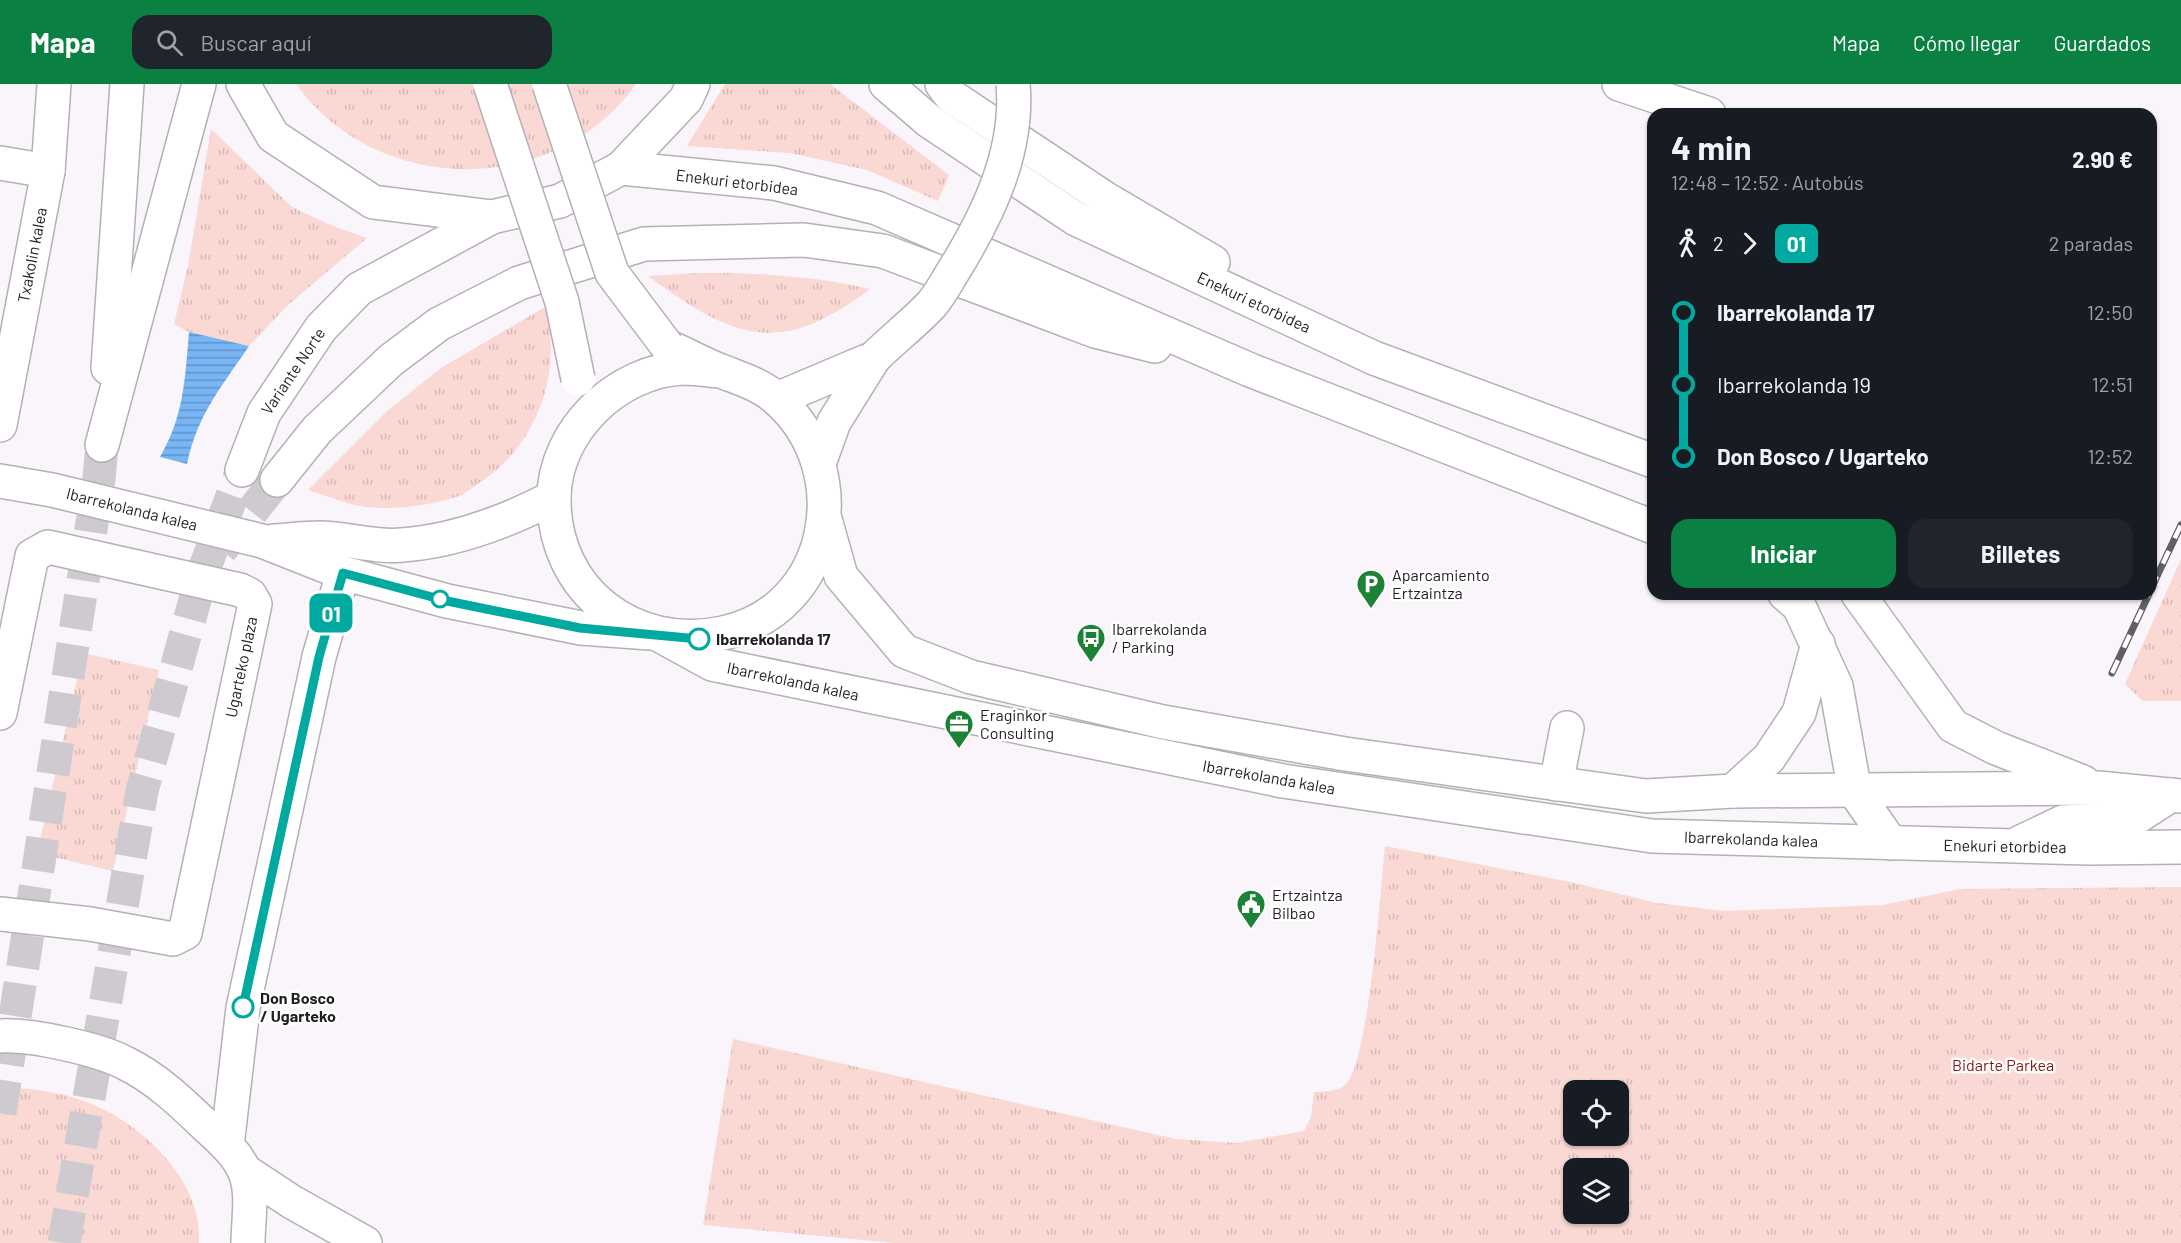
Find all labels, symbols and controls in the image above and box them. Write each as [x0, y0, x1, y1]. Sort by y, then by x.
search box [132, 15, 552, 69]
text: Mapa [30, 25, 96, 59]
icon: search [153, 26, 186, 59]
text: Buscar aquí [201, 29, 311, 55]
text: Mapa [1832, 30, 1880, 55]
text: Cómo llegar [1913, 30, 2020, 55]
text: Guardados [2053, 30, 2151, 55]
text: 4 min [1671, 127, 1752, 167]
text: 2.90 € [2072, 146, 2133, 172]
street label: Enekuri etorbidea [675, 165, 799, 198]
text: 12:48 – 12:52 · Autobús [1671, 170, 1864, 194]
street label: Txakolin kalea [13, 206, 50, 304]
icon: walk [1671, 227, 1704, 260]
icon: forward [1733, 227, 1766, 260]
text: 2 [1713, 231, 1724, 255]
text: 01 [1787, 231, 1806, 256]
text: 2 paradas [2049, 231, 2133, 255]
street label: Enekuri etorbidea [1194, 267, 1314, 336]
text: Ibarrekolanda 17 [1717, 299, 1875, 325]
text: 12:50 [2087, 300, 2133, 324]
street label: Variante Norte [257, 324, 329, 418]
text: Ibarrekolanda 19 [1717, 371, 1871, 397]
text: 12:51 [2092, 372, 2133, 396]
text: Don Bosco / Ugarteko [1717, 443, 1929, 469]
text: 12:52 [2088, 444, 2133, 468]
street label: Ibarrekolanda kalea [65, 483, 200, 534]
button: Iniciar [1671, 519, 1896, 588]
button: Billetes [1908, 519, 2133, 588]
place label: Aparcamiento Ertzaintza [1392, 565, 1490, 602]
parking icon: Aparcamiento Ertzaintza [1355, 568, 1387, 610]
unlabelled marker [431, 590, 449, 608]
line badge: 01 [304, 594, 358, 632]
text: 01 [321, 601, 341, 626]
street label: Ugarteko plaza [221, 615, 260, 719]
place label: Ibarrekolanda / Parking [1112, 619, 1207, 656]
bus stop icon: Ibarrekolanda / Parking [1075, 622, 1107, 664]
marker: Ibarrekolanda 17 [688, 628, 710, 650]
place label: Ibarrekolanda 17 [716, 629, 831, 648]
street label: Ibarrekolanda kalea [725, 657, 861, 704]
place label: Eraginkor Consulting [980, 705, 1054, 742]
office icon: Eraginkor Consulting [943, 708, 975, 750]
street label: Ibarrekolanda kalea [1201, 755, 1337, 798]
street label: Ibarrekolanda kalea [1684, 827, 1819, 850]
street label: Enekuri etorbidea [1943, 835, 2067, 856]
place label: Ertzaintza Bilbao [1272, 885, 1343, 922]
public building icon: Ertzaintza Bilbao [1235, 888, 1267, 930]
place label: Don Bosco / Ugarteko [260, 988, 336, 1025]
marker: Don Bosco / Ugarteko [232, 996, 254, 1018]
park label: Bidarte Parkea [1952, 1055, 2054, 1074]
map controls [1563, 1080, 1629, 1224]
button: locate [1563, 1080, 1629, 1146]
button: layers [1563, 1158, 1629, 1224]

